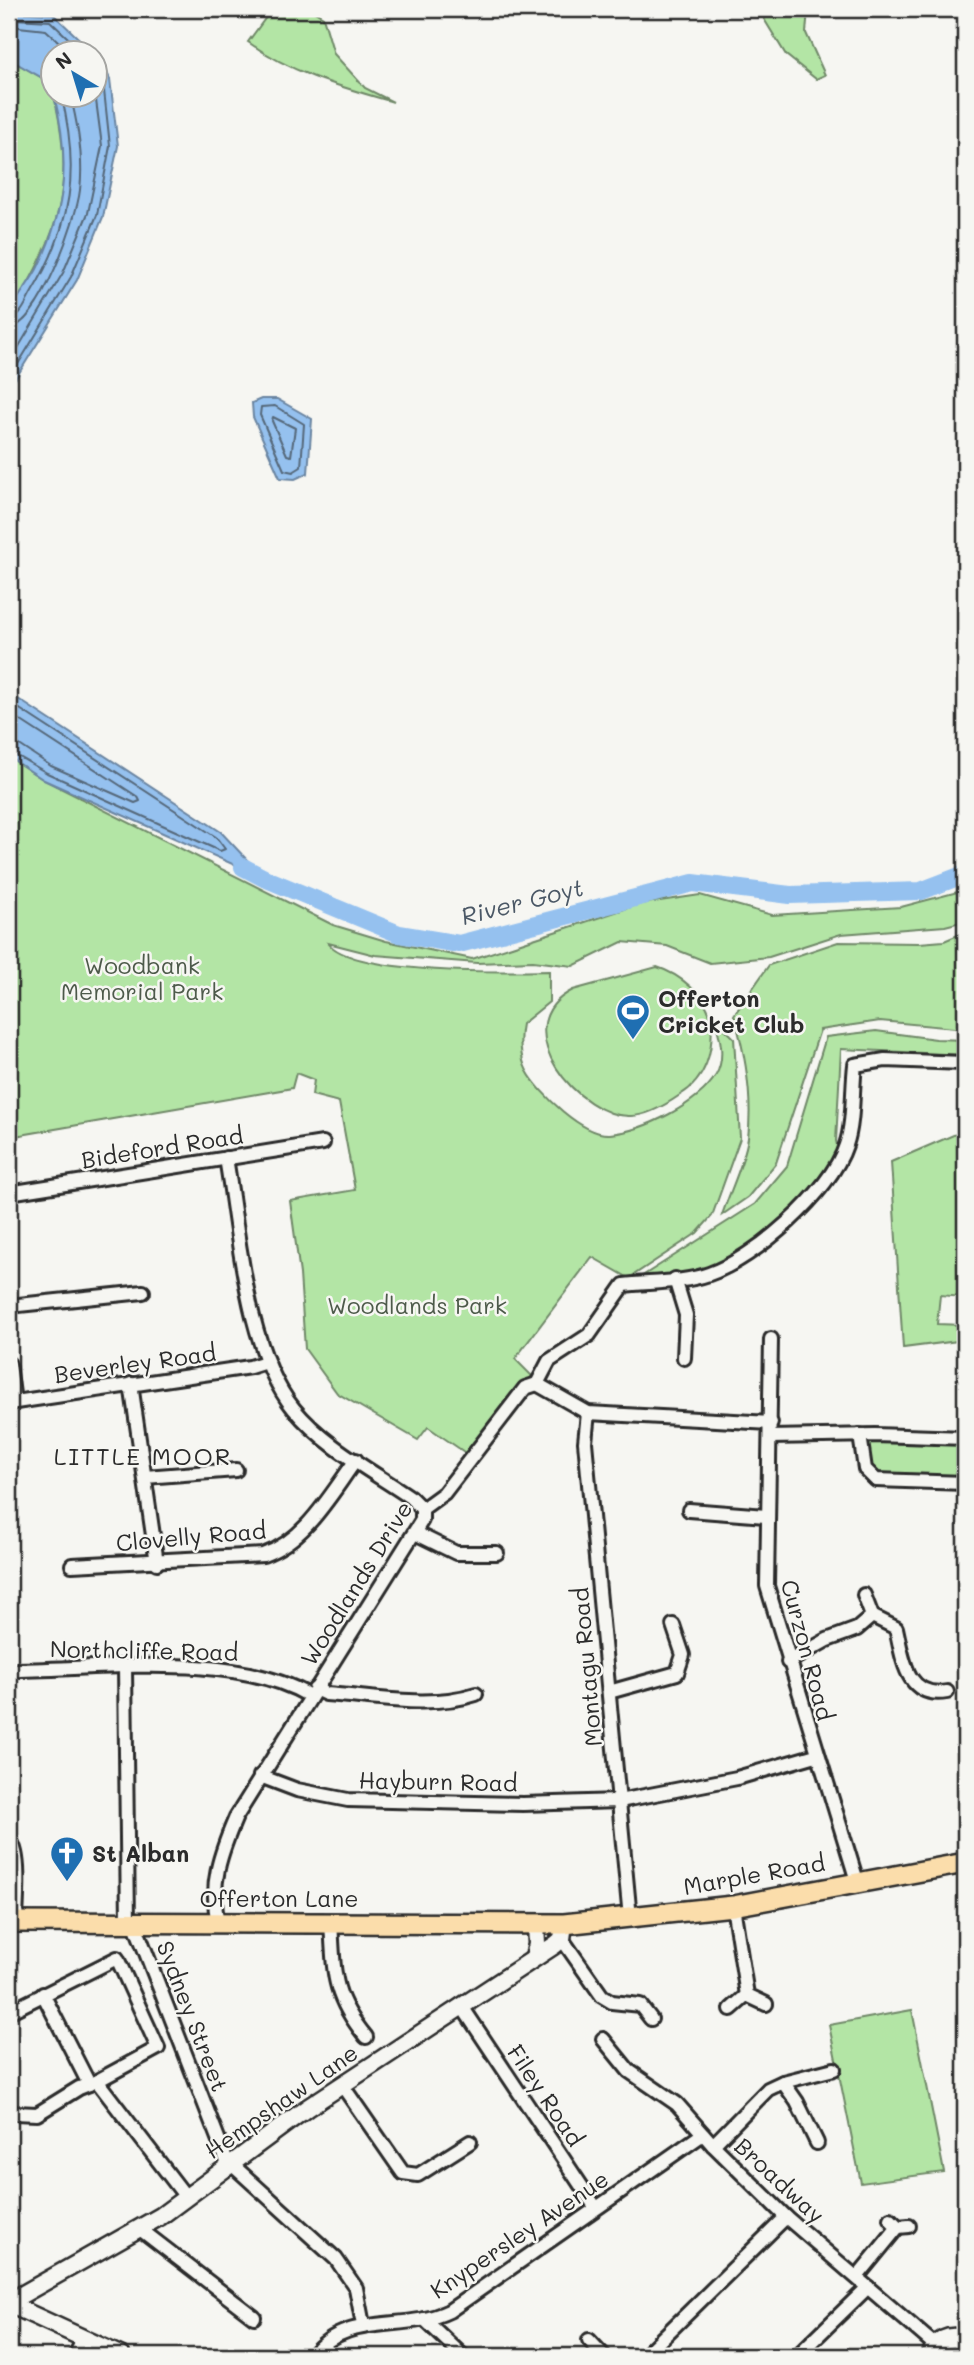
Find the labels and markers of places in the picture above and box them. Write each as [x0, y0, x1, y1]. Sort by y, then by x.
place label: Offerton Cricket Club [658, 983, 804, 1039]
sports icon: Offerton Cricket Club [614, 992, 652, 1041]
church icon: St Alban [48, 1834, 86, 1883]
place label: St Alban [92, 1838, 189, 1868]

